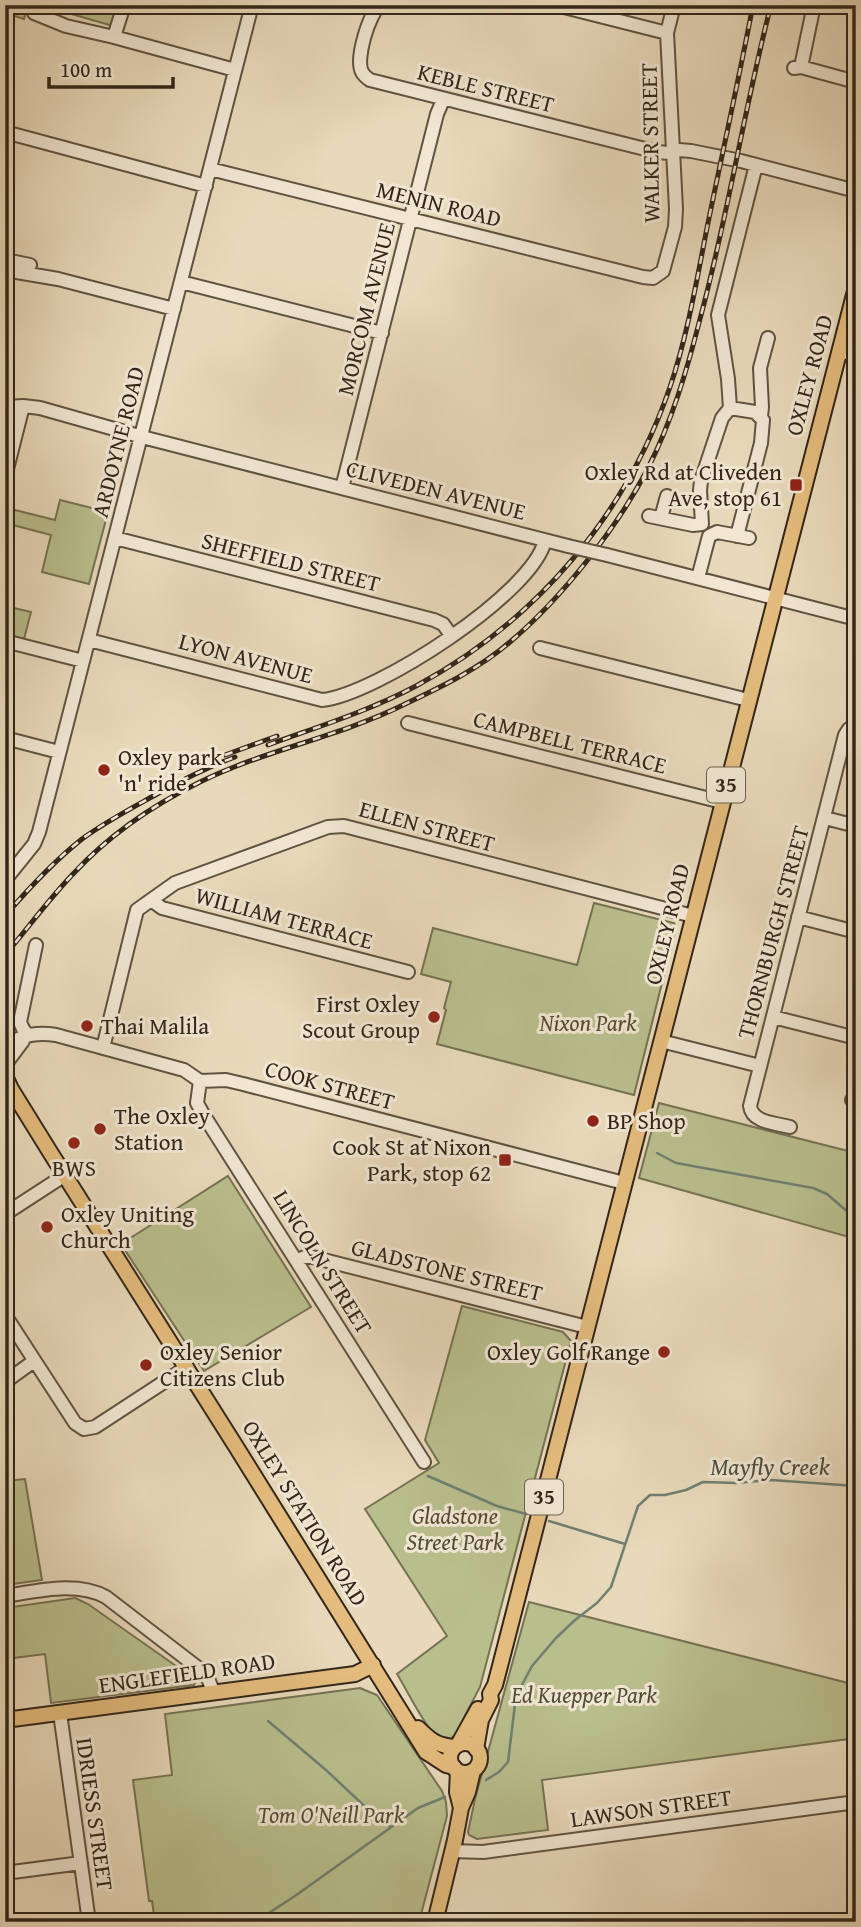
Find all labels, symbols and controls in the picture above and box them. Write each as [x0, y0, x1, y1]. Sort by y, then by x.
scale bar [49, 46, 173, 90]
text: 100 m [60, 54, 112, 85]
street label: KEBLE STREET [414, 55, 558, 120]
street label: WALKER STREET [632, 63, 667, 223]
street label: MENIN ROAD [373, 172, 505, 235]
street label: MORCOM AVENUE [328, 219, 403, 399]
street label: OXLEY ROAD [777, 311, 840, 439]
street label: ARDOYNE ROAD [83, 363, 152, 521]
street label: CLIVEDEN AVENUE [343, 451, 529, 528]
place label: Oxley Rd at Cliveden Ave, stop 61 [585, 455, 782, 514]
marker: Oxley Rd at Cliveden Ave, stop 61 [788, 477, 804, 493]
street label: SHEFFIELD STREET [198, 523, 384, 600]
street label: LYON AVENUE [176, 624, 317, 691]
street label: CAMPBELL TERRACE [470, 702, 670, 781]
place label: Oxley park 'n' ride [118, 740, 222, 799]
marker: Oxley park 'n' ride [96, 762, 112, 778]
road number: 35 [707, 768, 745, 802]
street label: ELLEN STREET [356, 792, 499, 860]
street label: THORNBURGH STREET [728, 822, 817, 1042]
street label: OXLEY ROAD [636, 860, 698, 988]
street label: WILLIAM TERRACE [192, 878, 377, 957]
place label: First Oxley Scout Group [302, 987, 421, 1046]
park label: Nixon Park [538, 1006, 637, 1039]
place label: Thai Malila [101, 1009, 209, 1042]
marker: First Oxley Scout Group [426, 1009, 442, 1025]
marker: Thai Malila [79, 1018, 95, 1034]
street label: COOK STREET [262, 1051, 399, 1118]
place label: The Oxley Station [114, 1099, 211, 1158]
place label: BP Shop [607, 1104, 686, 1137]
marker: BP Shop [585, 1113, 601, 1129]
marker: The Oxley Station [92, 1121, 108, 1137]
place label: Cook St at Nixon Park, stop 62 [332, 1130, 491, 1189]
marker: BWS [66, 1135, 82, 1151]
place label: BWS [52, 1151, 96, 1184]
marker: Cook St at Nixon Park, stop 62 [497, 1152, 513, 1168]
street label: LINCOLN STREET [266, 1183, 381, 1340]
place label: Oxley Uniting Church [61, 1197, 194, 1256]
marker: Oxley Uniting Church [39, 1219, 55, 1235]
street label: GLADSTONE STREET [348, 1230, 546, 1309]
place label: Oxley Senior Citizens Club [160, 1335, 285, 1394]
place label: Oxley Golf Range [487, 1335, 650, 1368]
marker: Oxley Golf Range [656, 1344, 672, 1360]
marker: Oxley Senior Citizens Club [138, 1357, 154, 1373]
street label: OXLEY STATION ROAD [235, 1413, 376, 1612]
water label: Mayfly Creek [710, 1449, 830, 1484]
road number: 35 [525, 1480, 563, 1514]
park label: Gladstone Street Park [407, 1499, 504, 1558]
street label: ENGLEFIELD ROAD [97, 1644, 277, 1701]
park label: Ed Kuepper Park [510, 1678, 657, 1711]
street label: IDRIESS STREET [68, 1735, 123, 1893]
street label: LAWSON STREET [568, 1780, 734, 1835]
park label: Tom O'Neill Park [258, 1798, 405, 1831]

